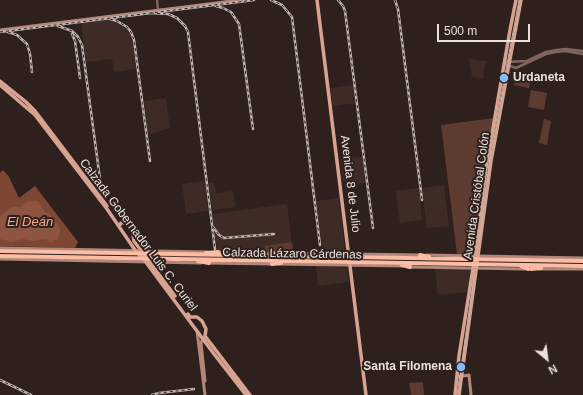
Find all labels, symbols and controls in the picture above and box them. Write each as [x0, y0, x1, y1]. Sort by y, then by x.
scale bar [439, 16, 532, 42]
text: 500 m [444, 24, 477, 38]
place label: Urdaneta [513, 71, 565, 85]
marker: Urdaneta [498, 72, 510, 84]
street label: Avenida Cristóbal Colón [461, 131, 493, 261]
street label: Avenida 8 de Julio [337, 135, 363, 233]
street label: Calzada Gobernador Luis C. Curiel [76, 156, 200, 314]
water label: El Deán [7, 214, 53, 230]
street label: Calzada Lázaro Cárdenas [222, 246, 362, 262]
north arrow [527, 339, 567, 379]
place label: Santa Filomena [363, 360, 452, 374]
marker: Santa Filomena [455, 361, 467, 373]
text: N [546, 362, 559, 377]

